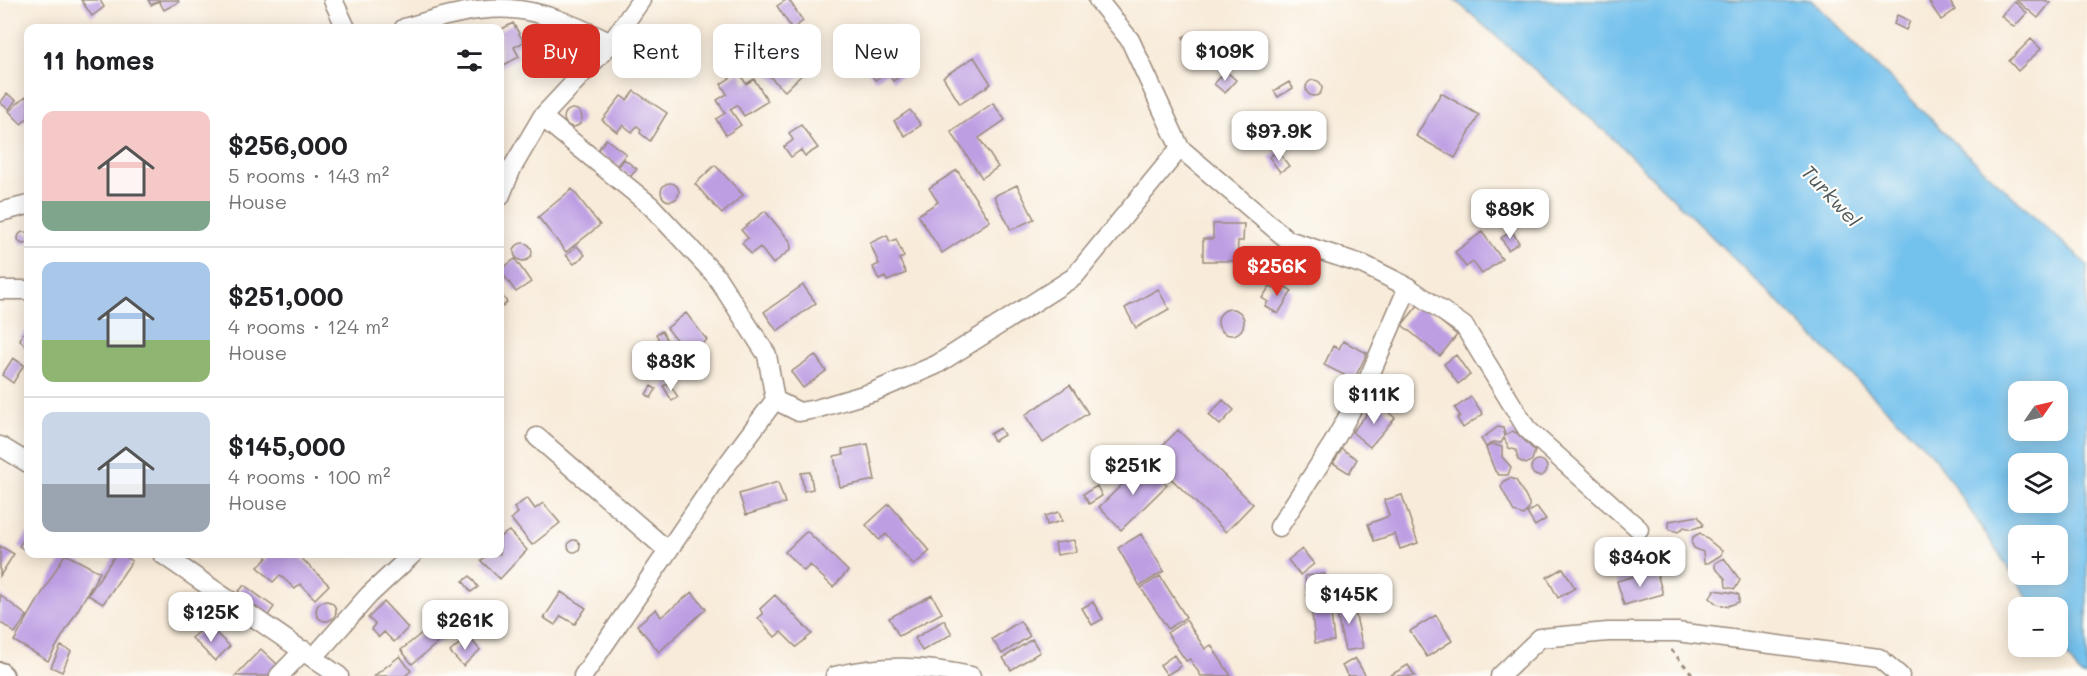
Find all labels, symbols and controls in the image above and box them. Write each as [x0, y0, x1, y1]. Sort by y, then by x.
chip: Buy [522, 24, 600, 78]
chip: Rent [612, 24, 701, 78]
chip: Filters [713, 24, 821, 78]
chip: New [833, 24, 920, 78]
pin: $109K [1183, 31, 1267, 82]
text: $109K [1195, 37, 1255, 63]
text: 11 homes [42, 43, 155, 77]
icon: filters [453, 44, 486, 77]
pin: $97.9K [1230, 111, 1328, 162]
text: $97.9K [1246, 117, 1312, 143]
text: $256,000 [228, 128, 348, 162]
icon: home [90, 135, 162, 207]
water label: Turkwel [1796, 159, 1867, 232]
text: 5 rooms · 143 m² [228, 162, 389, 188]
text: House [228, 188, 287, 214]
pin: $89K [1474, 189, 1546, 240]
text: $89K [1485, 195, 1535, 221]
pin: $256K [1235, 246, 1319, 297]
text: $256K [1247, 252, 1307, 278]
text: $251,000 [228, 279, 343, 313]
icon: home [90, 286, 162, 358]
text: 4 rooms · 124 m² [228, 313, 389, 339]
text: House [228, 339, 287, 365]
pin: $83K [635, 341, 707, 392]
text: $83K [646, 347, 696, 373]
pin: $111K [1332, 374, 1416, 425]
text: $111K [1348, 380, 1400, 406]
north arrow [2008, 381, 2068, 441]
map controls [2008, 381, 2068, 657]
text: $145,000 [228, 429, 345, 463]
icon: home [90, 436, 162, 508]
pin: $251K [1091, 445, 1175, 496]
text: $251K [1104, 451, 1162, 477]
button: layers [2008, 453, 2068, 513]
text: 4 rooms · 100 m² [228, 463, 391, 489]
text: House [228, 489, 287, 515]
button: + [2008, 525, 2068, 585]
pin: $340K [1598, 537, 1682, 588]
text: $340K [1608, 543, 1672, 569]
pin: $145K [1307, 574, 1391, 625]
text: $145K [1320, 580, 1378, 606]
pin: $125K [169, 592, 253, 643]
button: − [2008, 597, 2068, 657]
text: $125K [182, 598, 240, 624]
pin: $261K [423, 600, 507, 651]
text: $261K [436, 606, 494, 632]

